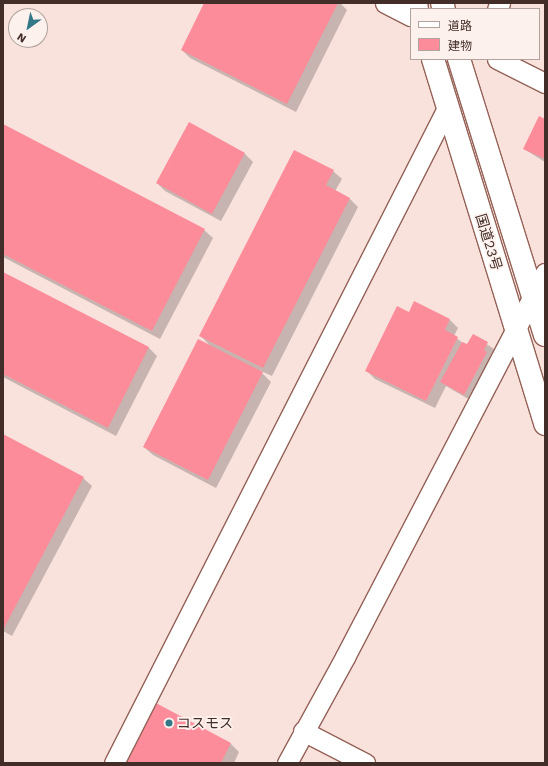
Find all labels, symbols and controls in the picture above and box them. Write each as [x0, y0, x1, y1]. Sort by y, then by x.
north arrow [8, 8, 48, 48]
legend [410, 8, 540, 60]
text: 道路 [448, 19, 472, 33]
text: N [15, 30, 29, 45]
text: 建物 [448, 39, 472, 53]
street label: 国道23号 [472, 212, 506, 272]
place label: コスモス [177, 715, 233, 731]
marker: コスモス [164, 718, 174, 728]

